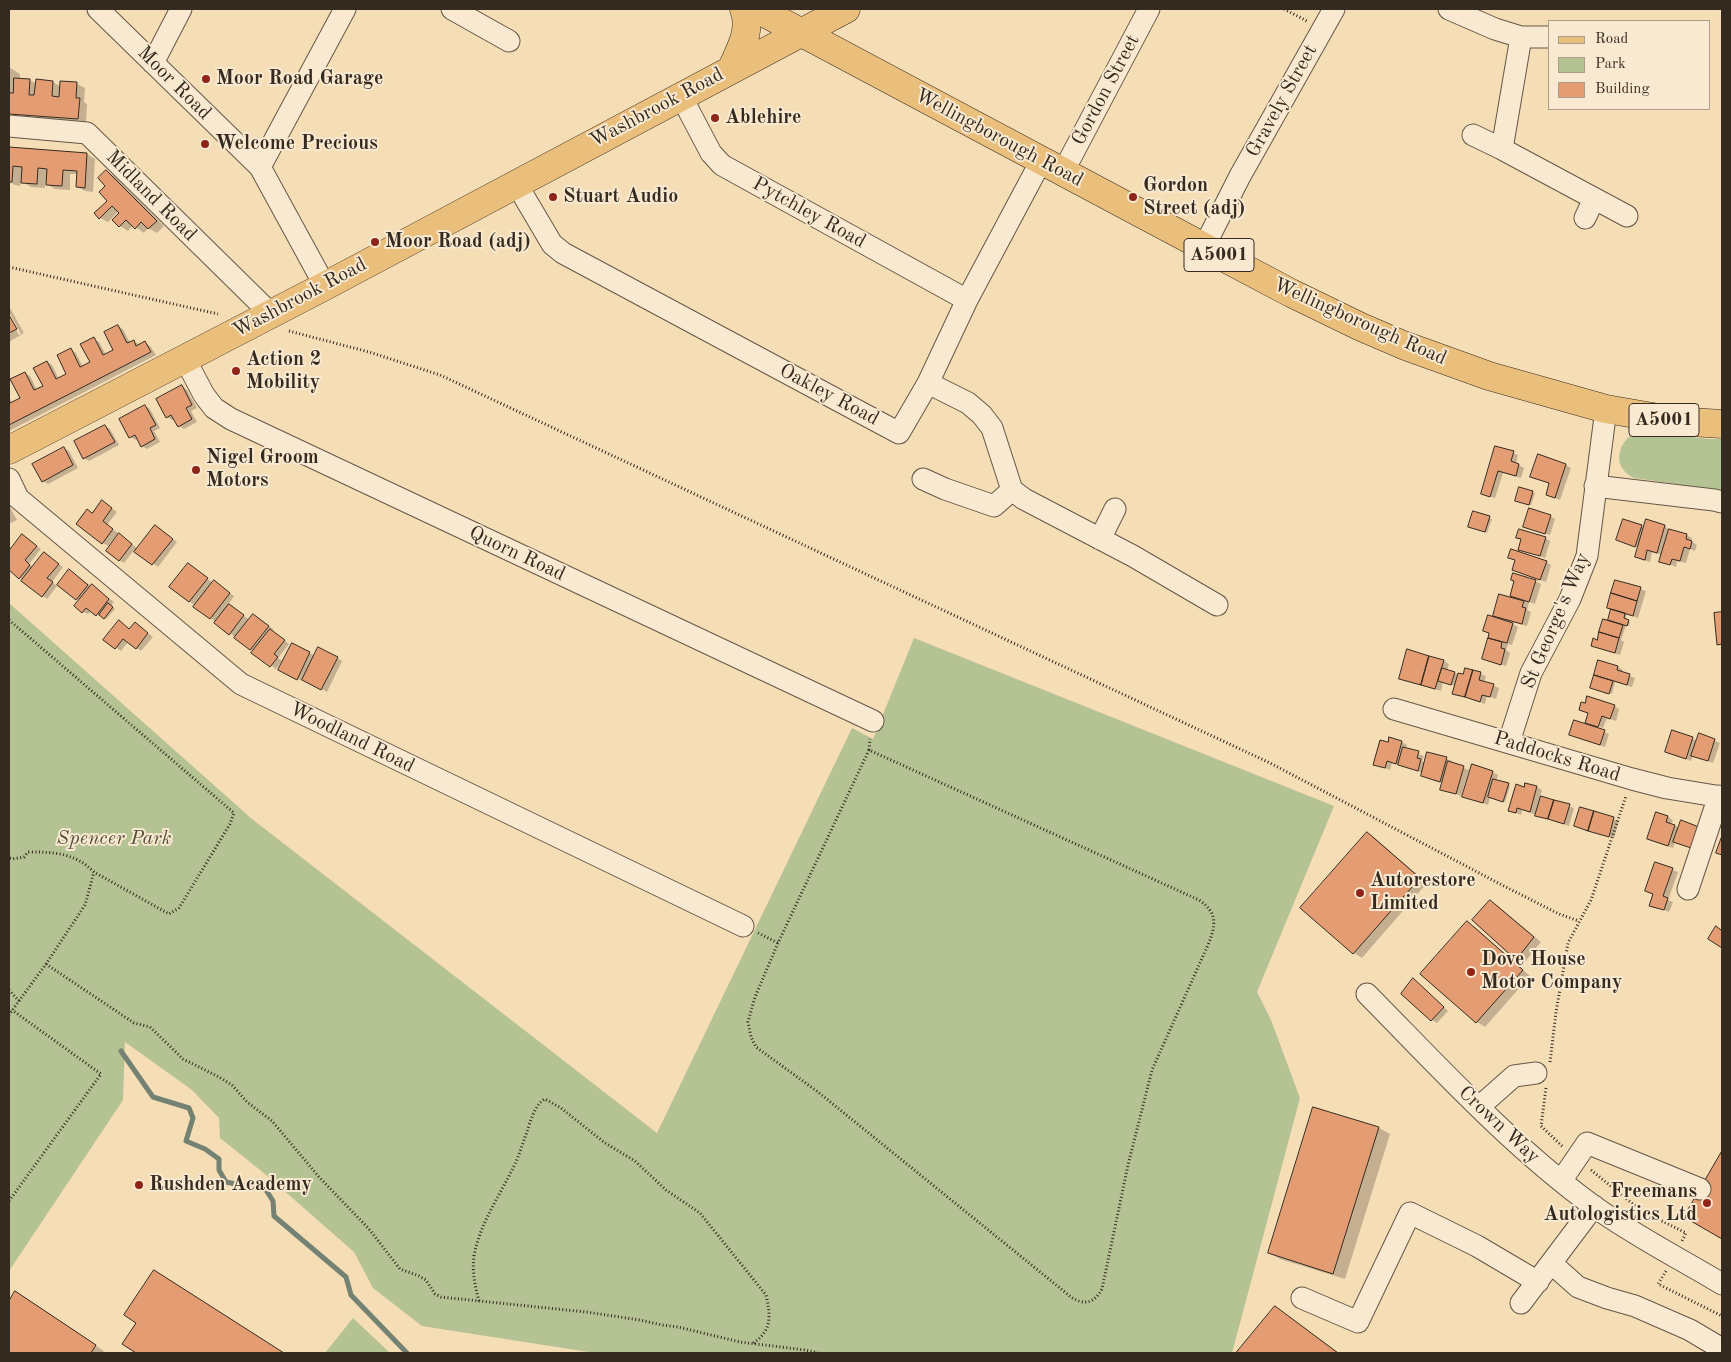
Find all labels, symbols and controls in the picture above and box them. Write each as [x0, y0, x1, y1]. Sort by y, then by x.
legend [1548, 20, 1711, 110]
street label: Gordon Street [1067, 30, 1145, 150]
text: Road [1595, 32, 1628, 47]
street label: Gravely Street [1241, 40, 1323, 162]
street label: Moor Road [132, 41, 216, 125]
text: Park [1595, 57, 1626, 72]
street label: Washbrook Road [586, 63, 728, 153]
place label: Moor Road Garage [216, 67, 383, 91]
marker: Moor Road Garage [200, 73, 212, 85]
text: Building [1595, 82, 1650, 97]
street label: Wellingborough Road [911, 83, 1087, 193]
place label: Ablehire [725, 106, 801, 130]
marker: Ablehire [709, 112, 721, 124]
place label: Welcome Precious [215, 132, 378, 156]
marker: Welcome Precious [199, 138, 211, 150]
street label: Midland Road [100, 145, 202, 247]
street label: Pytchley Road [748, 172, 870, 254]
place label: Gordon Street (adj) [1143, 174, 1245, 221]
place label: Stuart Audio [563, 185, 678, 209]
marker: Stuart Audio [547, 191, 559, 203]
marker: Gordon Street (adj) [1127, 191, 1139, 203]
place label: Moor Road (adj) [385, 230, 531, 254]
marker: Moor Road (adj) [369, 236, 381, 248]
road number: A5001 [1184, 238, 1254, 272]
street label: Washbrook Road [229, 253, 371, 343]
street label: Wellingborough Road [1270, 273, 1450, 371]
place label: Action 2 Mobility [246, 348, 321, 395]
street label: Oakley Road [775, 359, 883, 431]
marker: Action 2 Mobility [230, 365, 242, 377]
road number: A5001 [1629, 404, 1699, 436]
place label: Nigel Groom Motors [206, 446, 319, 493]
marker: Nigel Groom Motors [190, 464, 202, 476]
street label: Quorn Road [465, 521, 569, 587]
street label: St George's Way [1516, 549, 1596, 693]
street label: Woodland Road [285, 697, 419, 779]
street label: Paddocks Road [1491, 726, 1623, 788]
park label: Spencer Park [56, 827, 172, 851]
place label: Autorestore Limited [1370, 869, 1476, 916]
marker: Autorestore Limited [1354, 887, 1366, 899]
place label: Dove House Motor Company [1481, 948, 1622, 995]
marker: Dove House Motor Company [1465, 966, 1477, 978]
street label: Crown Way [1453, 1081, 1545, 1169]
place label: Rushden Academy [149, 1173, 312, 1197]
marker: Rushden Academy [133, 1179, 145, 1191]
place label: Freemans Autologistics Ltd [1544, 1180, 1697, 1227]
marker: Freemans Autologistics Ltd [1701, 1197, 1713, 1209]

